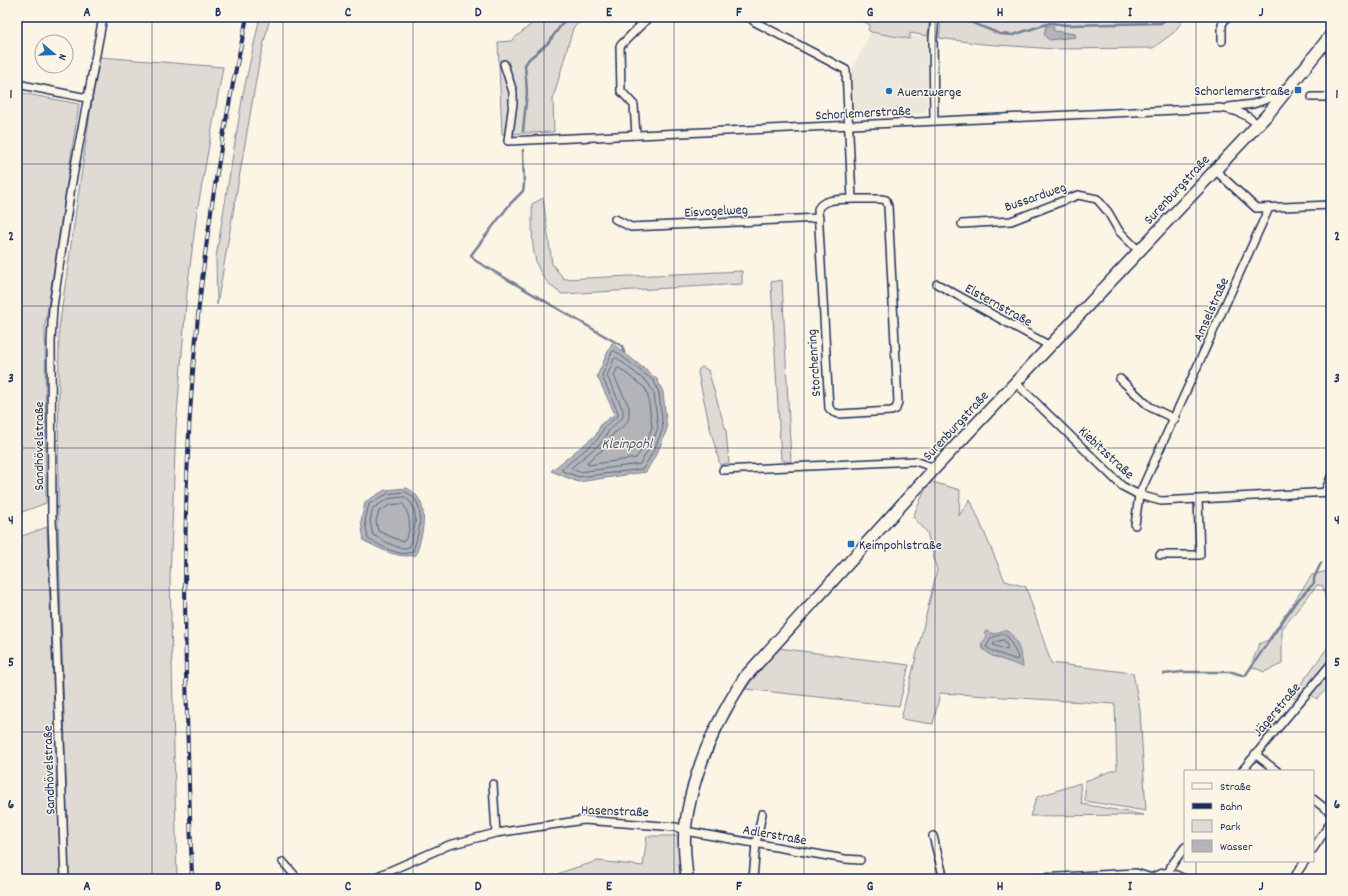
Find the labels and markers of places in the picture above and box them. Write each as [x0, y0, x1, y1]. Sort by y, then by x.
place label: Schorlemerstraße [1194, 82, 1290, 102]
place label: Auenzwerge [897, 83, 961, 103]
marker: Schorlemerstraße [1293, 85, 1303, 95]
marker: Auenzwerge [884, 86, 894, 96]
place label: Keimpohlstraße [859, 536, 942, 556]
marker: Keimpohlstraße [846, 539, 856, 549]

